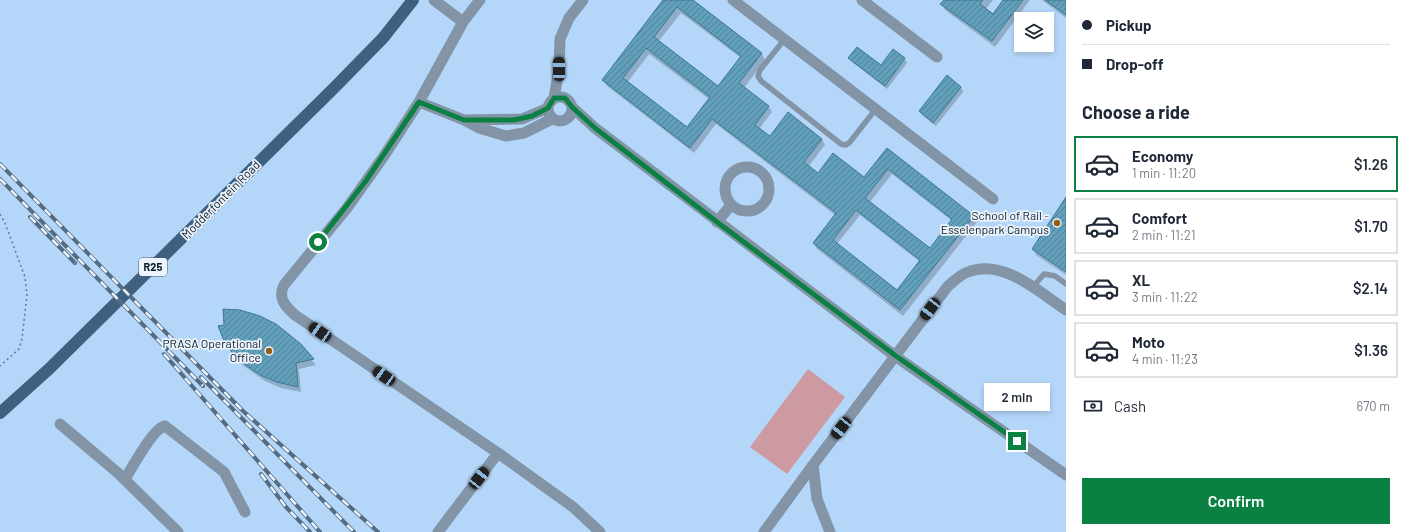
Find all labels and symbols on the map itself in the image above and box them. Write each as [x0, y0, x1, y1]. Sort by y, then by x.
car [553, 57, 565, 81]
street label: Modderfontein Road [178, 157, 262, 241]
place label: School of Rail - Esselenpark Campus [941, 208, 1049, 236]
marker: School of Rail - Esselenpark Campus [1052, 218, 1062, 228]
route start [309, 233, 327, 251]
road number: R25 [139, 258, 167, 276]
car [918, 296, 942, 322]
car [307, 320, 333, 344]
place label: PRASA Operational Office [162, 336, 261, 364]
marker: PRASA Operational Office [264, 346, 274, 356]
car [371, 364, 397, 388]
callout: 2 min [984, 383, 1050, 411]
car [829, 415, 853, 441]
route end [1008, 432, 1026, 450]
car [467, 465, 491, 491]

